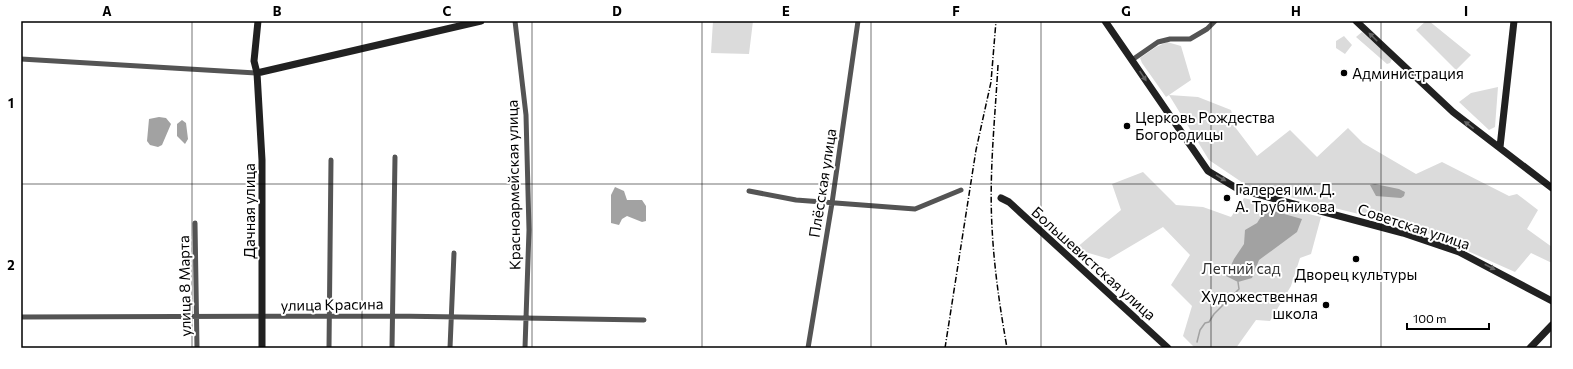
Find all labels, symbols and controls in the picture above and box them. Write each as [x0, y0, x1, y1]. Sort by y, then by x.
text: A [102, 3, 112, 19]
text: B [273, 3, 282, 19]
text: C [443, 3, 452, 19]
text: D [612, 3, 622, 19]
text: E [782, 3, 790, 19]
text: F [952, 3, 960, 19]
text: G [1121, 3, 1131, 19]
text: H [1291, 3, 1301, 19]
text: I [1464, 3, 1468, 19]
one-way arrow [1368, 32, 1378, 42]
place label: Администрация [1352, 64, 1464, 82]
marker: Администрация [1339, 68, 1349, 78]
one-way arrow [1139, 71, 1147, 81]
text: 1 [8, 95, 14, 111]
street label: Красноармейская улица [503, 100, 523, 270]
place label: Церковь Рождества Богородицы [1135, 108, 1275, 143]
marker: Церковь Рождества Богородицы [1122, 121, 1132, 131]
one-way arrow [1463, 121, 1474, 129]
street label: Плёсская улица [804, 127, 840, 239]
street label: Дачная улица [240, 163, 258, 259]
one-way arrow [1215, 175, 1227, 182]
place label: Галерея им. Д. А. Трубникова [1235, 180, 1335, 215]
marker: Галерея им. Д. А. Трубникова [1222, 193, 1232, 203]
street label: Советская улица [1356, 199, 1472, 253]
street label: Большевистская улица [1028, 202, 1160, 324]
street label: улица 8 Марта [174, 235, 194, 337]
marker: Дворец культуры [1351, 254, 1361, 264]
text: 2 [7, 257, 15, 273]
park label: Летний сад [1202, 259, 1281, 277]
one-way arrow [1484, 264, 1495, 270]
place label: Дворец культуры [1295, 265, 1417, 283]
place label: Художественная школа [1201, 287, 1318, 322]
street label: улица Красина [280, 294, 384, 314]
marker: Художественная школа [1321, 300, 1331, 310]
scale bar [1407, 305, 1489, 331]
text: 100 m [1413, 311, 1447, 325]

